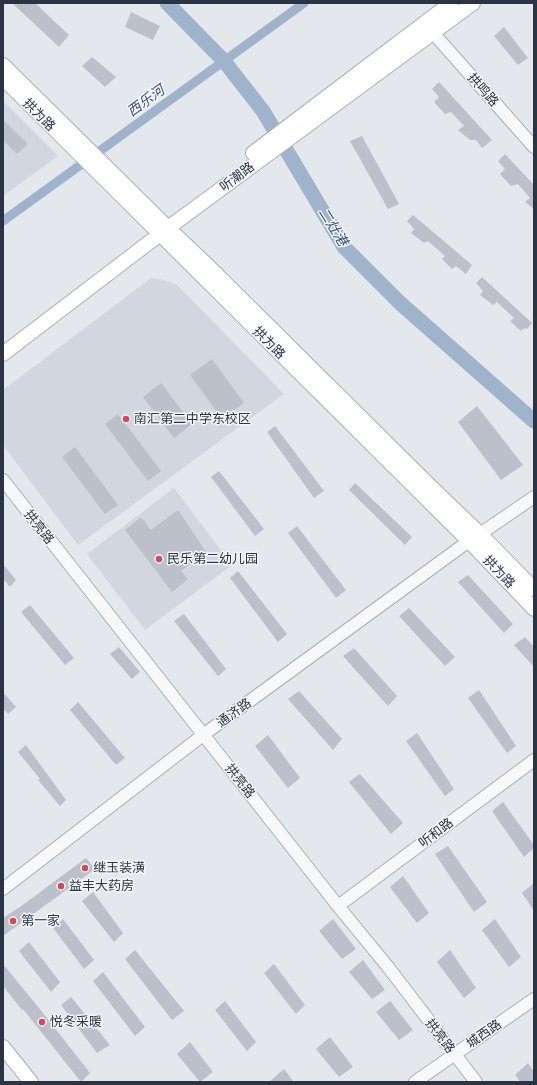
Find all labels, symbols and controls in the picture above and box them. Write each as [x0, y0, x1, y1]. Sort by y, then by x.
street label: 拱鸣路 [464, 70, 502, 110]
water label: 西乐河 [124, 82, 168, 120]
street label: 拱为路 [20, 96, 58, 134]
street label: 听潮路 [217, 159, 257, 195]
water label: 二灶港 [315, 205, 351, 249]
street label: 拱为路 [250, 324, 288, 362]
place label: 南汇第二中学东校区 [134, 411, 251, 427]
marker: 南汇第二中学东校区 [121, 414, 131, 424]
street label: 拱亮路 [21, 507, 57, 547]
place label: 民乐第二幼儿园 [167, 551, 258, 567]
street label: 拱为路 [480, 553, 518, 591]
marker: 民乐第二幼儿园 [154, 554, 164, 564]
street label: 通济路 [214, 695, 254, 731]
street label: 拱亮路 [222, 761, 258, 801]
street label: 听和路 [416, 815, 456, 851]
place label: 继玉装潢 [93, 860, 145, 876]
marker: 继玉装潢 [80, 863, 90, 873]
place label: 益丰大药房 [69, 878, 134, 894]
marker: 益丰大药房 [56, 881, 66, 891]
place label: 第一家 [21, 913, 60, 929]
marker: 第一家 [8, 916, 18, 926]
place label: 悦冬采暖 [50, 1014, 102, 1030]
street label: 拱亮路 [422, 1016, 458, 1056]
street label: 城西路 [464, 1016, 504, 1052]
marker: 悦冬采暖 [37, 1017, 47, 1027]

